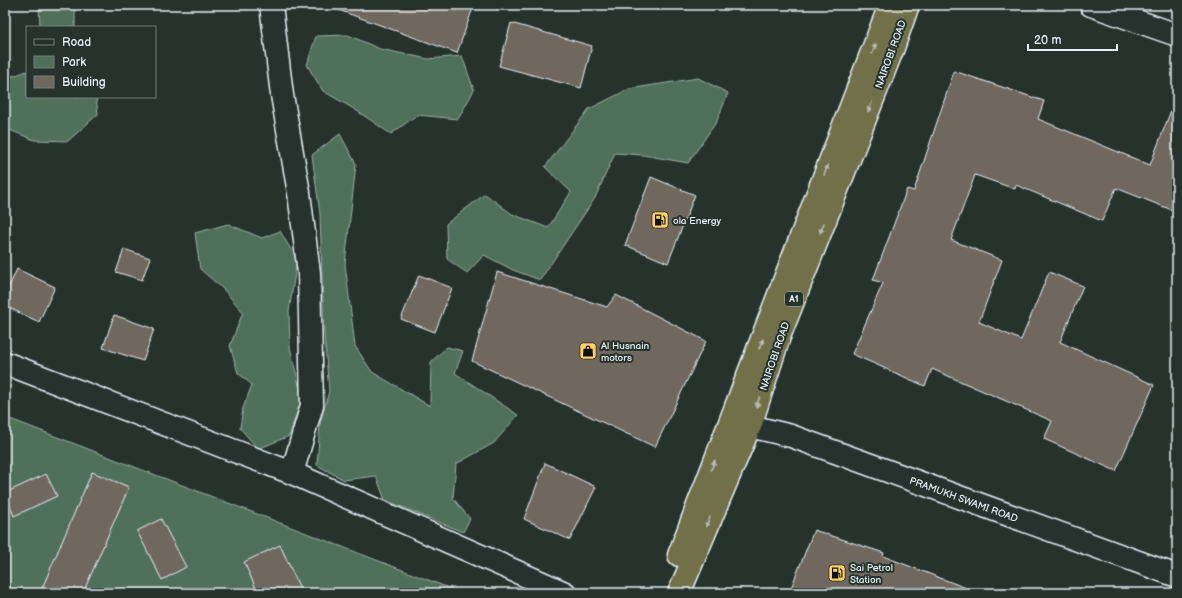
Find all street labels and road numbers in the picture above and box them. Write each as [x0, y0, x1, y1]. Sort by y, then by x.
street label: NAIROBI ROAD [873, 18, 909, 90]
road number: A1 [785, 292, 803, 306]
street label: NAIROBI ROAD [758, 320, 792, 392]
street label: PRAMUKH SWAMI ROAD [908, 475, 1020, 525]

